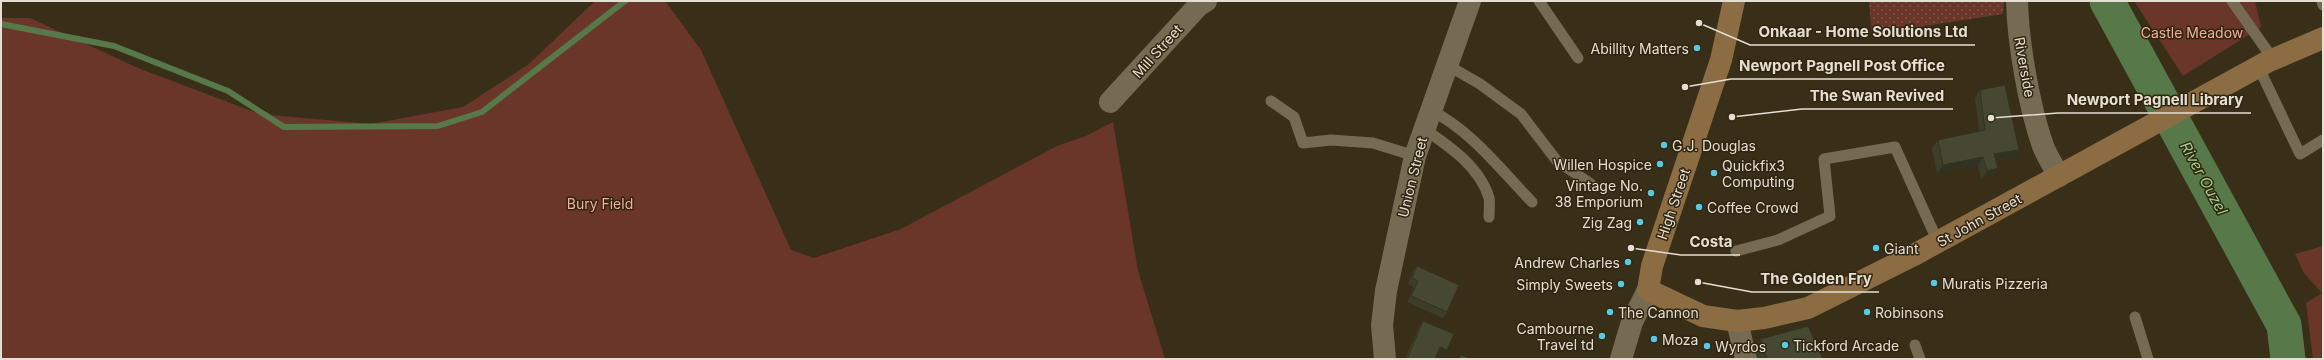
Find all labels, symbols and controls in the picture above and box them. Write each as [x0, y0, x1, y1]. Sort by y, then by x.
callout: Onkaar - Home Solutions Ltd [1750, 18, 1975, 45]
street label: Mill Street [1129, 20, 1186, 81]
text: Onkaar - Home Solutions Ltd [1758, 22, 1968, 41]
park label: Castle Meadow [2141, 24, 2243, 41]
street label: Riverside [2011, 36, 2039, 98]
place label: Abillity Matters [1591, 40, 1689, 57]
marker: Abillity Matters [1692, 43, 1702, 53]
callout: Newport Pagnell Post Office [1731, 52, 1953, 79]
text: Newport Pagnell Post Office [1739, 56, 1945, 75]
callout: The Swan Revived [1802, 82, 1953, 109]
text: The Swan Revived [1810, 86, 1944, 105]
callout: Newport Pagnell Library [2058, 86, 2251, 113]
text: Newport Pagnell Library [2067, 90, 2243, 109]
street label: Union Street [1394, 135, 1430, 219]
place label: G.J. Douglas [1672, 137, 1756, 154]
water label: River Ouzel [2176, 138, 2232, 218]
marker: G.J. Douglas [1659, 140, 1669, 150]
place label: Willen Hospice [1553, 156, 1652, 173]
place label: Quickfix3 Computing [1722, 157, 1795, 190]
marker: Willen Hospice [1655, 159, 1665, 169]
street label: High Street [1653, 166, 1693, 242]
marker: Quickfix3 Computing [1709, 168, 1719, 178]
place label: Vintage No. 38 Emporium [1555, 177, 1643, 210]
marker: Vintage No. 38 Emporium [1646, 188, 1656, 198]
street label: St John Street [1934, 190, 2025, 250]
park label: Bury Field [567, 195, 633, 212]
place label: Coffee Crowd [1707, 199, 1798, 216]
marker: Coffee Crowd [1694, 202, 1704, 212]
place label: Zig Zag [1582, 214, 1632, 231]
marker: Zig Zag [1635, 217, 1645, 227]
callout: Costa [1681, 228, 1740, 255]
text: Costa [1690, 232, 1732, 251]
place label: Giant [1884, 240, 1919, 257]
marker: Giant [1871, 243, 1881, 253]
place label: Andrew Charles [1514, 254, 1620, 271]
marker: Andrew Charles [1623, 257, 1633, 267]
callout: The Golden Fry [1752, 265, 1879, 292]
text: The Golden Fry [1760, 269, 1872, 288]
place label: Muratis Pizzeria [1942, 275, 2048, 292]
place label: Simply Sweets [1516, 276, 1613, 293]
marker: Muratis Pizzeria [1929, 278, 1939, 288]
marker: Simply Sweets [1616, 279, 1626, 289]
place label: The Cannon [1618, 304, 1699, 321]
place label: Robinsons [1875, 304, 1944, 321]
marker: The Cannon [1605, 307, 1615, 317]
marker: Robinsons [1862, 307, 1872, 317]
place label: Cambourne Travel td [1516, 320, 1594, 353]
marker: Cambourne Travel td [1597, 331, 1607, 341]
place label: Moza [1662, 331, 1698, 348]
marker: Moza [1649, 334, 1659, 344]
place label: Tickford Arcade [1793, 337, 1899, 354]
place label: Wyrdos [1715, 338, 1766, 355]
marker: Tickford Arcade [1780, 340, 1790, 350]
marker: Wyrdos [1702, 341, 1712, 351]

